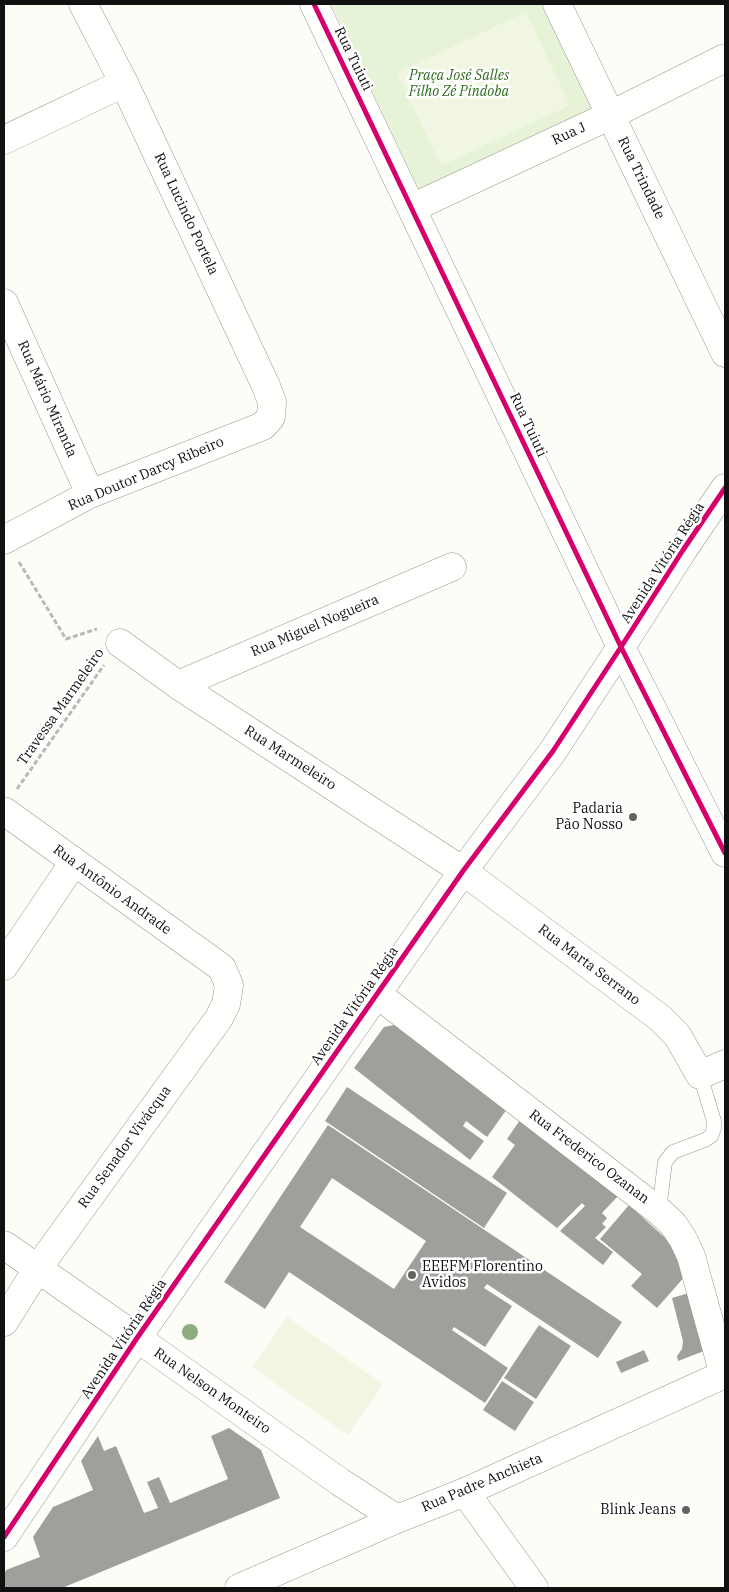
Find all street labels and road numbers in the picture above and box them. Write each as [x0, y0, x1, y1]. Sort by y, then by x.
street label: Rua Tuiuti [330, 24, 376, 94]
street label: Rua J [549, 119, 589, 149]
street label: Rua Trindade [614, 134, 668, 222]
street label: Rua Lucindo Portela [150, 150, 222, 278]
street label: Rua Mário Miranda [14, 338, 80, 460]
street label: Rua Tuiuti [506, 390, 550, 460]
street label: Rua Doutor Darcy Ribeiro [66, 434, 226, 514]
street label: Avenida Vitória Régia [618, 499, 708, 627]
street label: Rua Miguel Nogueira [248, 591, 382, 661]
street label: Travessa Marmeleiro [14, 645, 108, 769]
street label: Rua Marmeleiro [241, 722, 339, 794]
street label: Rua Antônio Andrade [50, 842, 174, 938]
street label: Rua Marta Serrano [535, 921, 643, 1009]
street label: Avenida Vitória Régia [308, 943, 402, 1069]
street label: Rua Senador Vivácqua [75, 1082, 175, 1212]
street label: Rua Frederico Ozanan [526, 1106, 652, 1208]
street label: Avenida Vitória Régia [78, 1276, 170, 1402]
street label: Rua Nelson Monteiro [151, 1344, 273, 1438]
street label: Rua Padre Anchieta [419, 1450, 545, 1516]

